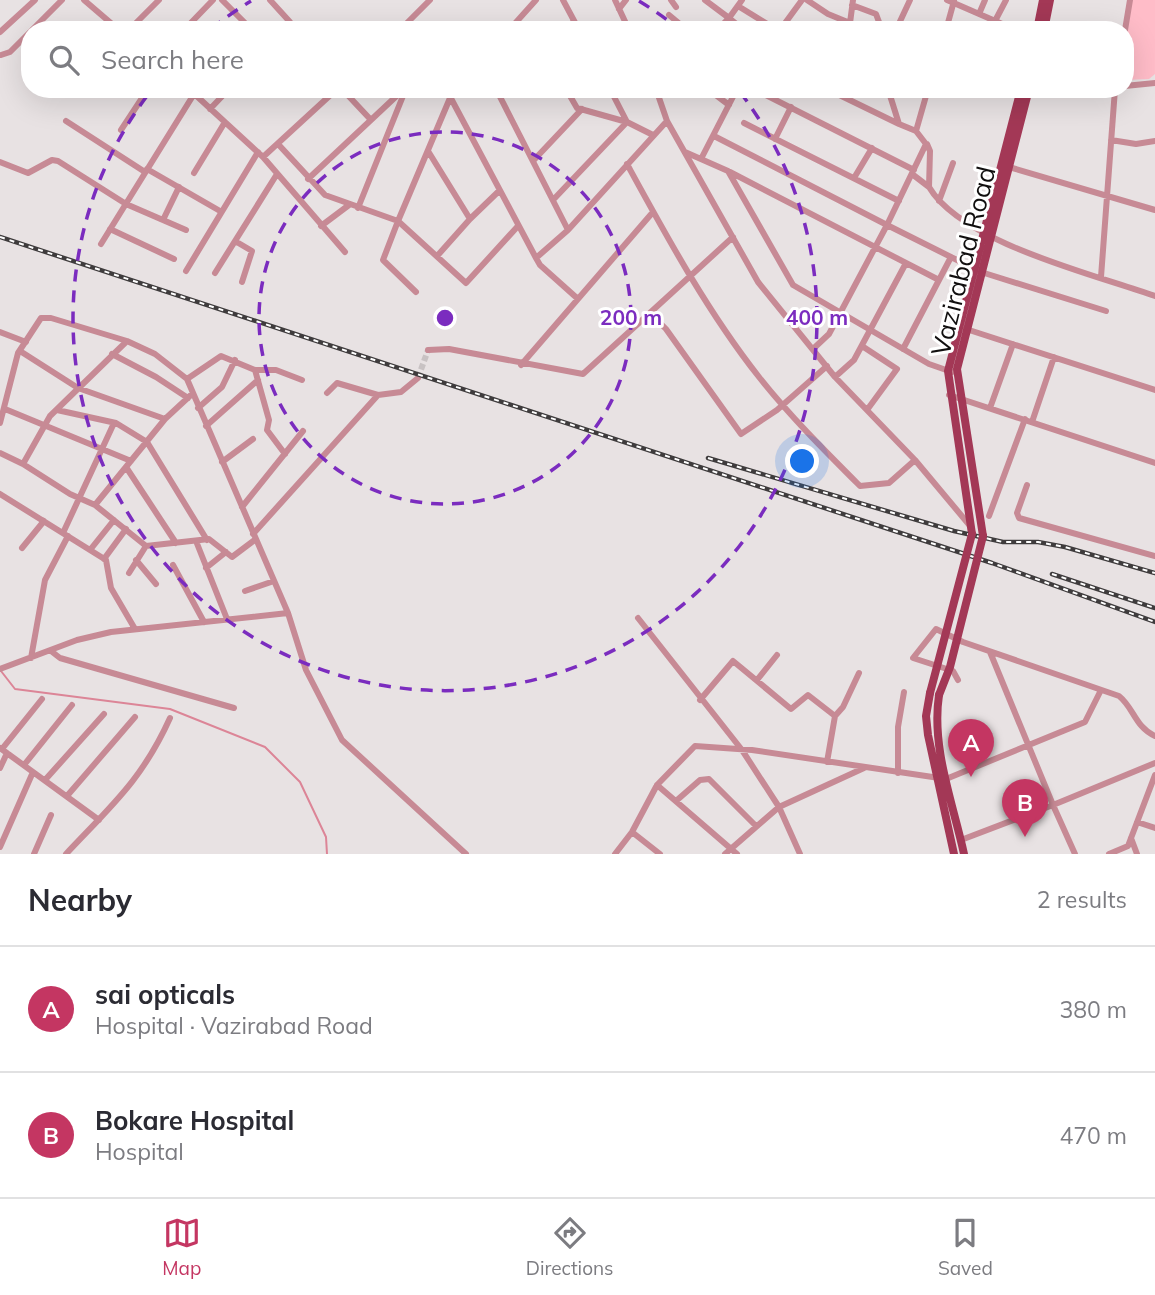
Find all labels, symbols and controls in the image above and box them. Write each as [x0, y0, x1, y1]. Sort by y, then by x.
search box [21, 21, 1134, 98]
icon: search [45, 41, 83, 79]
text: Search here [101, 43, 244, 76]
street label: Vazirabad Road [924, 163, 1002, 359]
text: 200 m [600, 304, 662, 330]
text: 400 m [786, 304, 848, 330]
centre of rings [433, 306, 457, 330]
your location [785, 444, 819, 478]
pin: A [948, 719, 994, 777]
pin: B [1002, 779, 1048, 837]
text: Nearby [28, 881, 132, 919]
text: 2 results [1037, 885, 1127, 914]
text: sai opticals [95, 978, 235, 1011]
text: A [42, 995, 60, 1024]
text: 380 m [1059, 995, 1127, 1024]
text: Hospital · Vazirabad Road [95, 1011, 373, 1040]
text: Bokare Hospital [95, 1104, 294, 1137]
text: B [43, 1121, 59, 1150]
text: 470 m [1059, 1121, 1127, 1150]
text: Hospital [95, 1137, 184, 1166]
tab: Map [162, 1214, 201, 1280]
tab: Directions [526, 1214, 614, 1280]
tab: Saved [938, 1214, 993, 1280]

